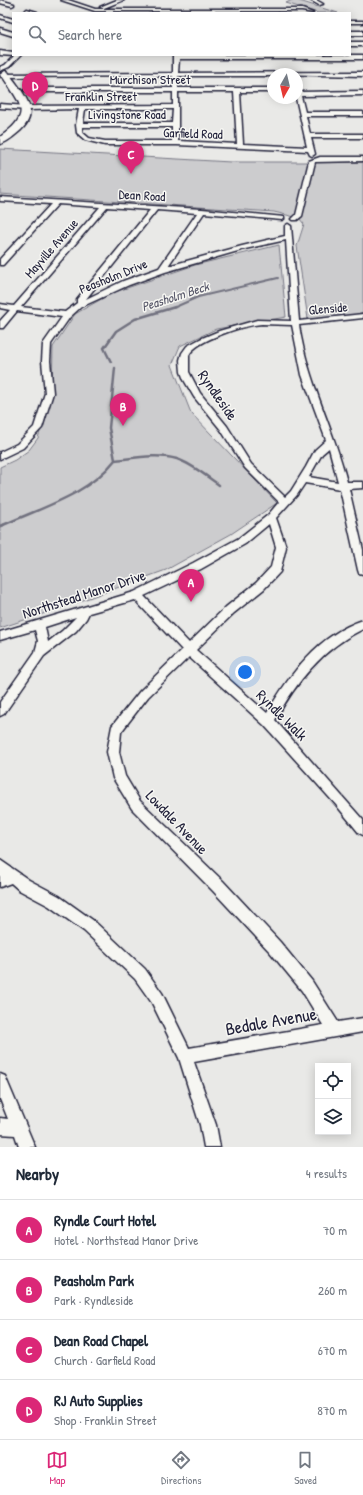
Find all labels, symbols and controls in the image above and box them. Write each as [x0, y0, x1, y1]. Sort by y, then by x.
search box [12, 12, 351, 56]
icon: search [26, 23, 48, 45]
text: Search here [58, 24, 122, 45]
north arrow [267, 68, 303, 104]
street label: Murchison Street [110, 70, 191, 88]
pin: D [22, 72, 48, 105]
street label: Franklin Street [64, 87, 137, 105]
street label: Livingstone Road [88, 105, 166, 123]
street label: Garfield Road [163, 123, 223, 143]
pin: C [118, 141, 144, 174]
street label: Dean Road [118, 185, 166, 205]
street label: Mayville Avenue [20, 214, 82, 282]
street label: Peasholm Drive [76, 254, 150, 298]
water label: Peasholm Beck [139, 276, 212, 315]
street label: Glenside [308, 297, 348, 319]
street label: Ryndleside [193, 366, 243, 424]
pin: B [110, 393, 136, 426]
street label: Northstead Manor Drive [20, 564, 148, 624]
pin: A [178, 569, 204, 602]
your location [235, 662, 255, 682]
street label: Ryndle Walk [252, 685, 312, 745]
street label: Lowdale Avenue [141, 785, 213, 859]
street label: Bedale Avenue [223, 1001, 319, 1041]
map controls [315, 1063, 351, 1135]
button: locate [315, 1063, 351, 1099]
button: layers [315, 1099, 351, 1135]
text: Nearby [16, 1162, 59, 1185]
text: 4 results [306, 1164, 347, 1182]
text: Ryndle Court Hotel [54, 1210, 156, 1231]
text: A [26, 1221, 32, 1239]
text: 70 m [323, 1221, 347, 1239]
text: Hotel · Northstead Manor Drive [54, 1231, 198, 1249]
text: Peasholm Park [54, 1270, 134, 1291]
text: B [26, 1281, 32, 1299]
text: 260 m [318, 1281, 347, 1299]
text: Park · Ryndleside [54, 1291, 133, 1309]
text: Dean Road Chapel [54, 1330, 148, 1351]
text: C [25, 1341, 33, 1359]
text: 670 m [318, 1341, 347, 1359]
text: Church · Garfield Road [54, 1351, 155, 1369]
text: RJ Auto Supplies [54, 1390, 143, 1411]
text: D [26, 1401, 32, 1419]
text: 870 m [317, 1401, 347, 1419]
text: Shop · Franklin Street [54, 1411, 157, 1429]
tab: Map [46, 1449, 68, 1487]
tab: Directions [161, 1449, 202, 1487]
tab: Saved [294, 1449, 317, 1487]

